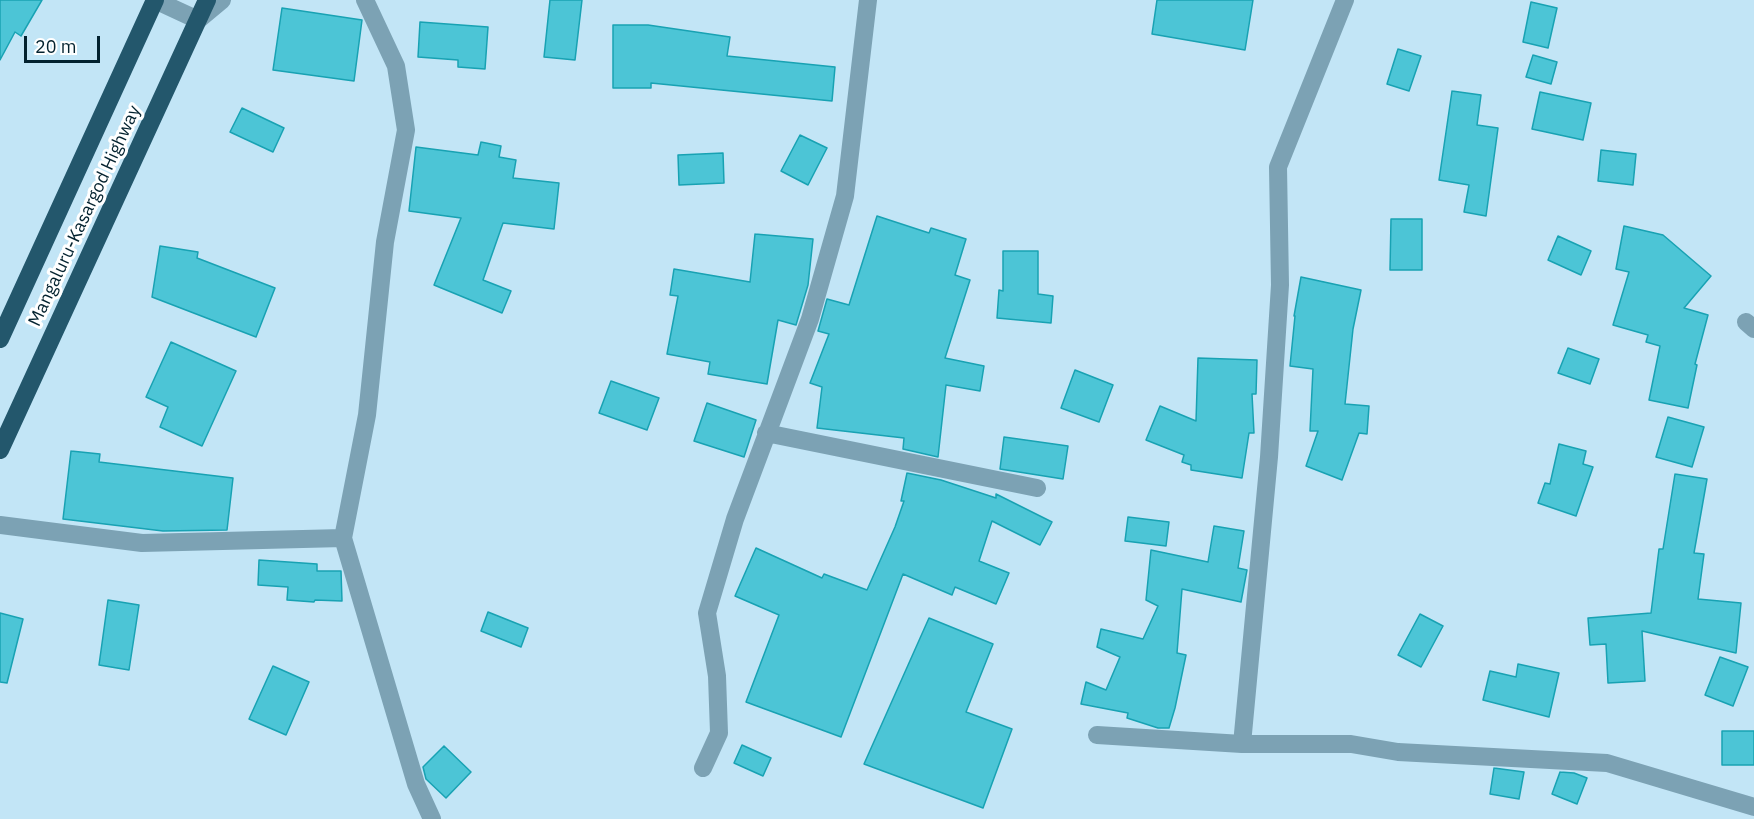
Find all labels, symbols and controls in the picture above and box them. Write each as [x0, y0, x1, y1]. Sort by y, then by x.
scale bar [27, 24, 104, 62]
text: 20 m [35, 35, 77, 58]
street label: Mangaluru-Kasargod Highway [24, 102, 146, 330]

